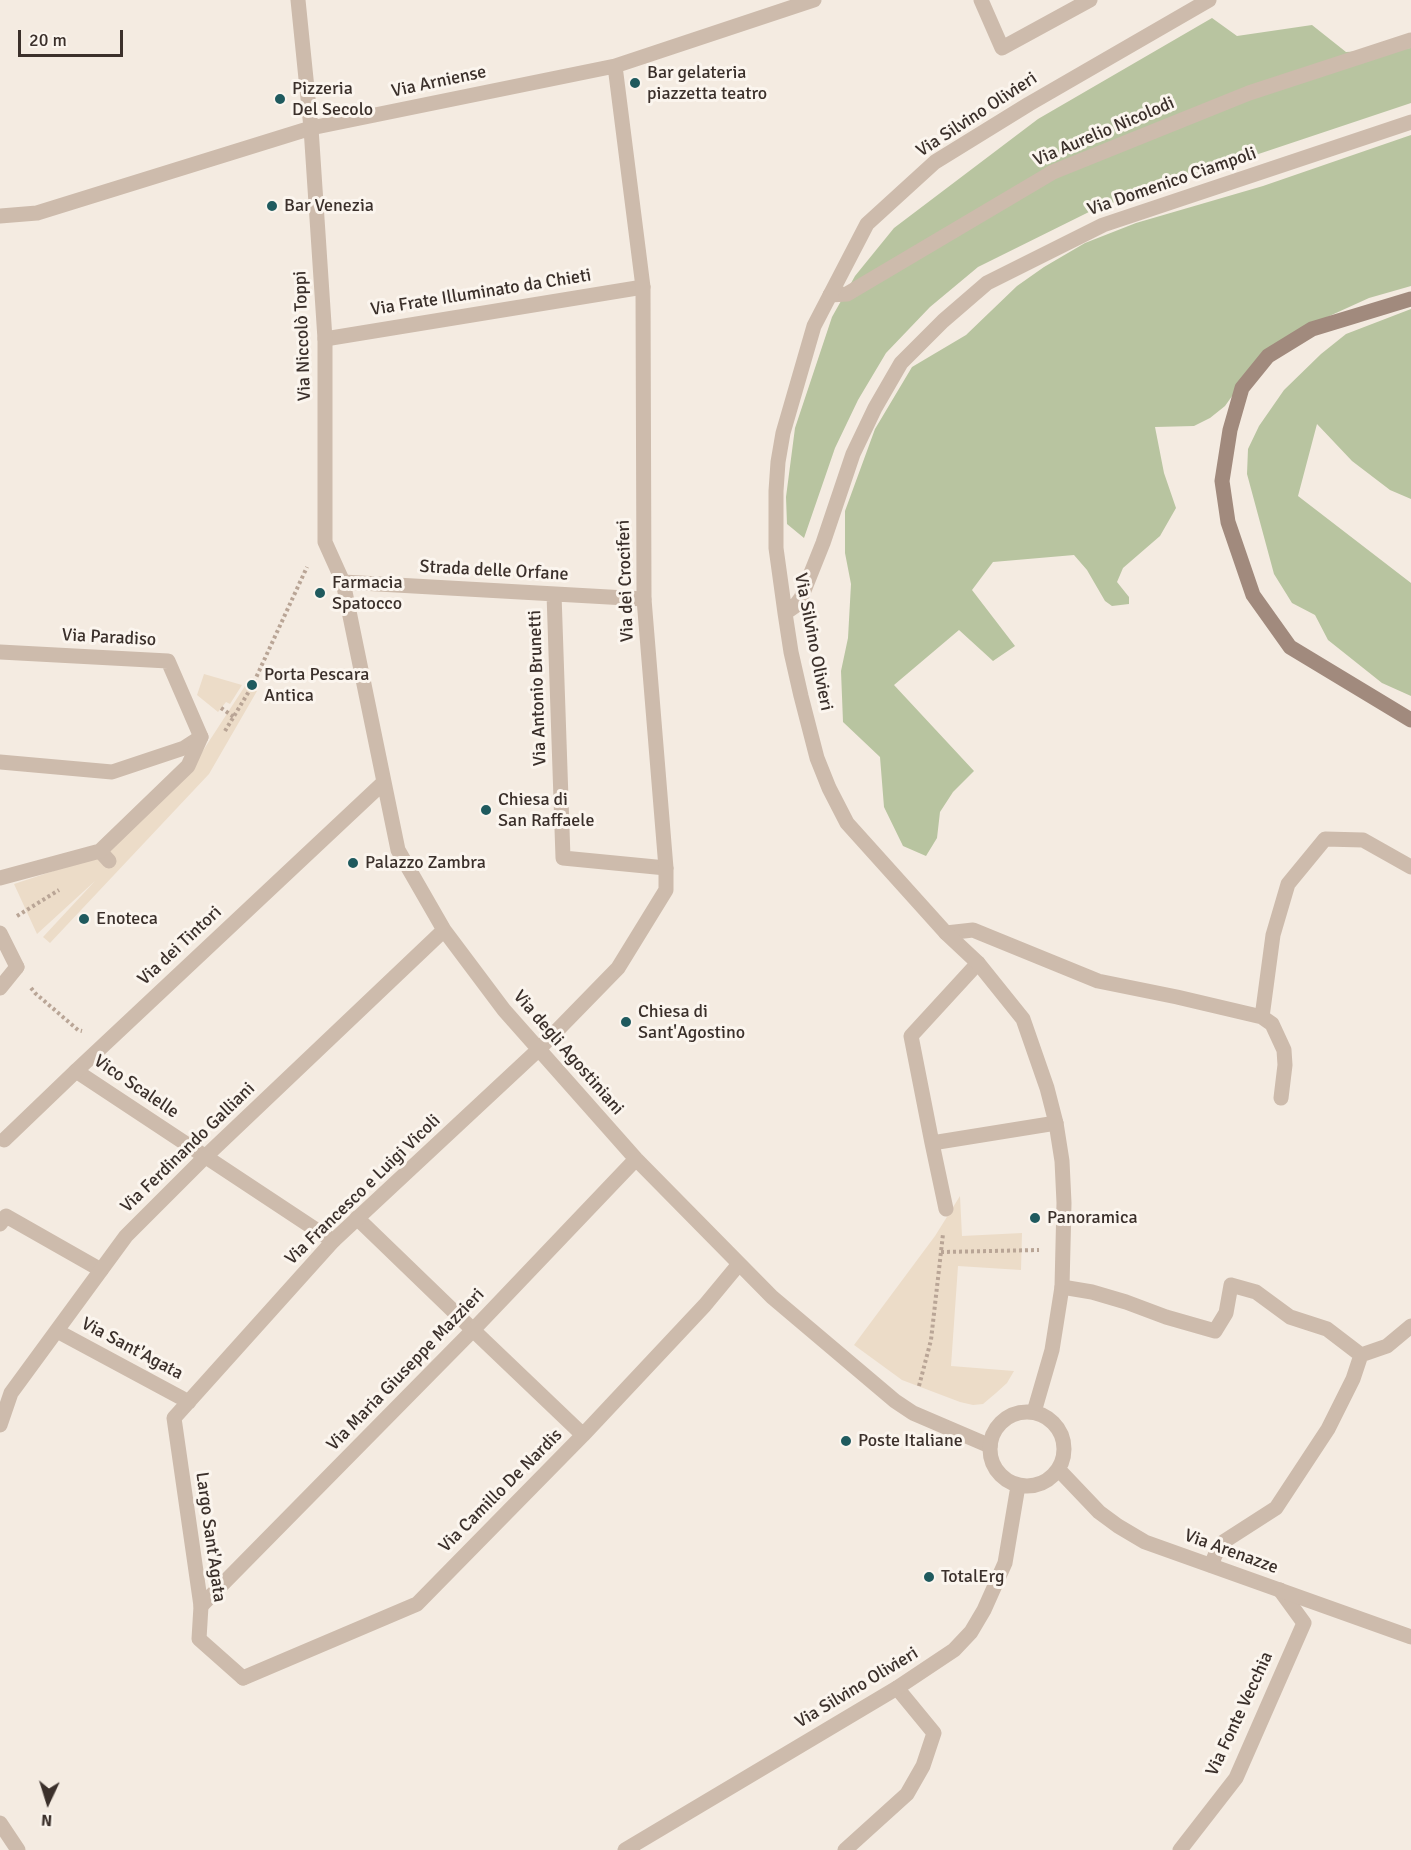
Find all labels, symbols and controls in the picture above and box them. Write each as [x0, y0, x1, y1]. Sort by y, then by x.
scale bar [21, 18, 126, 56]
text: 20 m [29, 29, 67, 51]
street label: Via Arniense [390, 61, 488, 103]
place label: Bar gelateria piazzetta teatro [647, 62, 767, 104]
street label: Via Silvino Olivieri [913, 68, 1041, 162]
marker: Bar gelateria piazzetta teatro [628, 76, 642, 90]
place label: Pizzeria Del Secolo [292, 78, 373, 121]
marker: Pizzeria Del Secolo [273, 92, 287, 106]
street label: Via Aurelio Nicolodi [1030, 92, 1178, 172]
street label: Via Domenico Ciampoli [1085, 143, 1259, 221]
place label: Bar Venezia [284, 195, 374, 217]
marker: Bar Venezia [265, 199, 279, 213]
street label: Via Frate Illuminato da Chieti [369, 265, 593, 321]
street label: Via Niccolò Toppi [290, 270, 316, 402]
street label: Via dei Crociferi [613, 519, 639, 643]
street label: Strada delle Orfane [419, 556, 569, 586]
street label: Via Silvino Olivieri [789, 571, 837, 713]
place label: Farmacia Spatocco [332, 572, 403, 614]
marker: Farmacia Spatocco [313, 586, 327, 600]
street label: Via Antonio Brunetti [524, 610, 552, 766]
street label: Via Paradiso [61, 625, 157, 651]
place label: Porta Pescara Antica [264, 664, 369, 706]
marker: Porta Pescara Antica [245, 678, 259, 692]
place label: Chiesa di San Raffaele [498, 789, 594, 832]
marker: Chiesa di San Raffaele [479, 803, 493, 817]
place label: Palazzo Zambra [365, 852, 486, 874]
marker: Palazzo Zambra [346, 856, 360, 870]
street label: Via dei Tintori [134, 902, 226, 990]
place label: Enoteca [96, 908, 158, 930]
marker: Enoteca [77, 912, 91, 926]
street label: Via degli Agostiniani [508, 986, 628, 1120]
place label: Chiesa di Sant'Agostino [638, 1001, 745, 1044]
marker: Chiesa di Sant'Agostino [619, 1015, 633, 1029]
street label: Vico Scalelle [89, 1051, 183, 1123]
street label: Via Ferdinando Galliani [116, 1078, 260, 1218]
street label: Via Francesco e Luigi Vicoli [281, 1110, 445, 1270]
place label: Panoramica [1047, 1207, 1138, 1229]
marker: Panoramica [1028, 1211, 1042, 1225]
street label: Via Maria Giuseppe Mazzieri [323, 1284, 489, 1456]
street label: Via Sant'Agata [77, 1313, 187, 1385]
street label: Via Camillo De Nardis [435, 1425, 567, 1557]
place label: Poste Italiane [858, 1430, 963, 1452]
marker: Poste Italiane [839, 1434, 853, 1448]
street label: Largo Sant'Agata [190, 1470, 230, 1604]
street label: Via Arenazze [1181, 1525, 1281, 1579]
place label: TotalErg [941, 1566, 1004, 1588]
marker: TotalErg [922, 1570, 936, 1584]
street label: Via Silvino Olivieri [792, 1643, 922, 1733]
street label: Via Fonte Vecchia [1202, 1648, 1278, 1780]
north arrow [18, 1772, 78, 1832]
text: N [40, 1810, 53, 1830]

